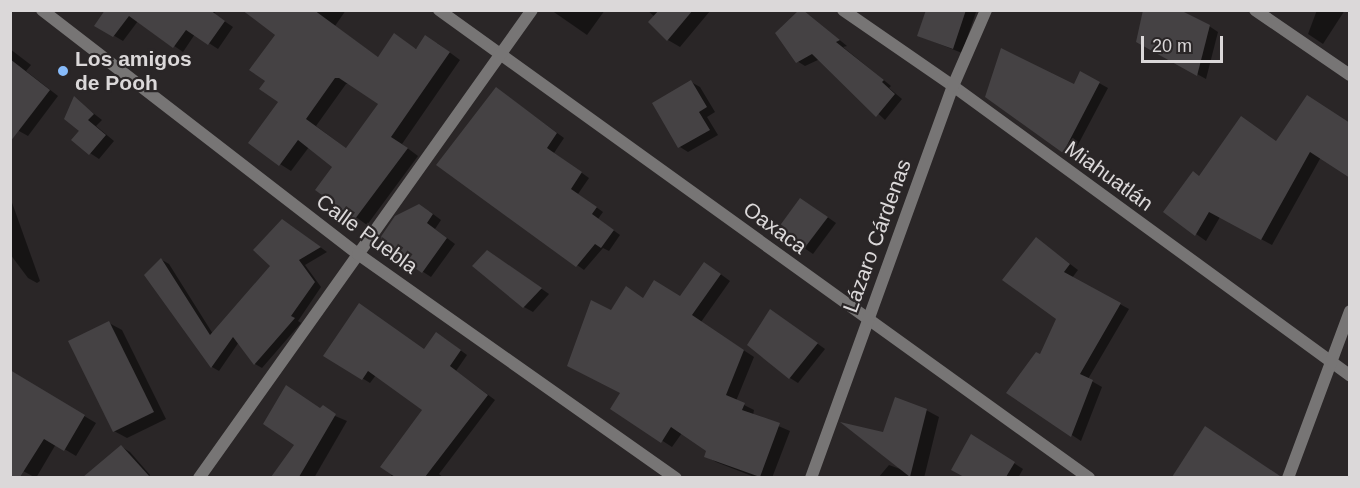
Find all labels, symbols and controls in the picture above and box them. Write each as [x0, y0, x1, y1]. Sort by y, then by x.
scale bar [1144, 24, 1226, 62]
text: 20 m [1152, 36, 1192, 56]
place label: Los amigos de Pooh [75, 46, 192, 96]
marker: Los amigos de Pooh [56, 64, 70, 78]
street label: Miahuatlán [1060, 136, 1158, 216]
street label: Lázaro Cárdenas [838, 156, 916, 316]
street label: Calle Puebla [311, 189, 423, 279]
street label: Oaxaca [738, 197, 812, 259]

